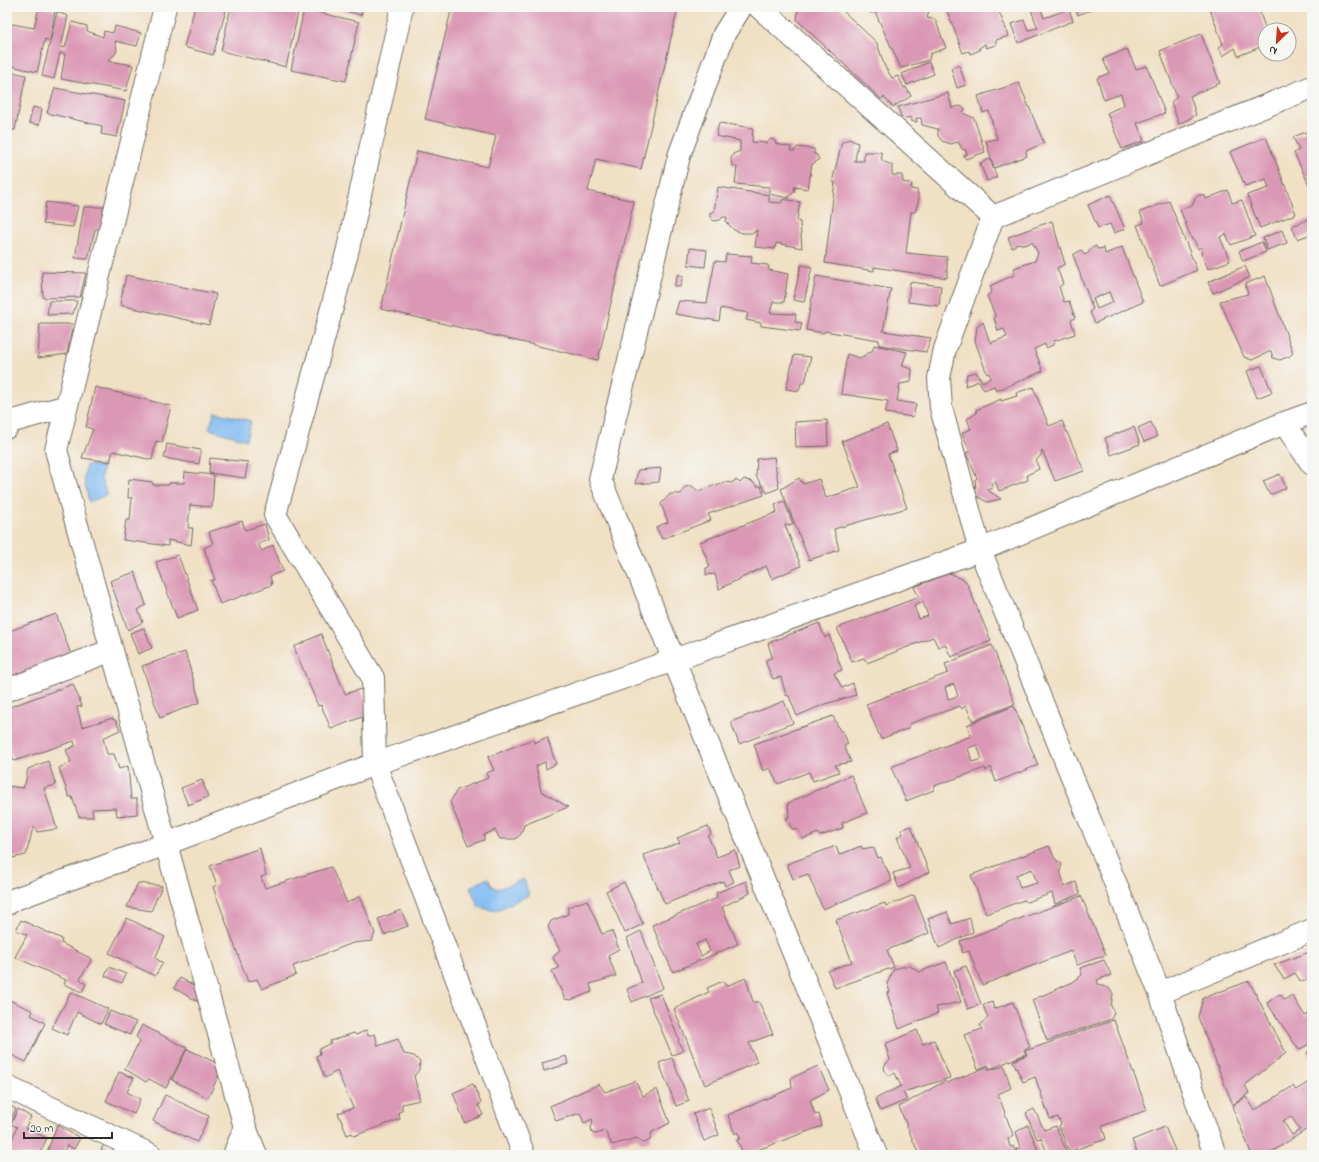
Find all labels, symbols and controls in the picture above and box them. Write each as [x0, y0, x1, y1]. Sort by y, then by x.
north arrow [1257, 22, 1297, 62]
text: N [1266, 41, 1280, 59]
scale bar [24, 1114, 112, 1140]
text: 20 m [30, 1120, 53, 1138]

